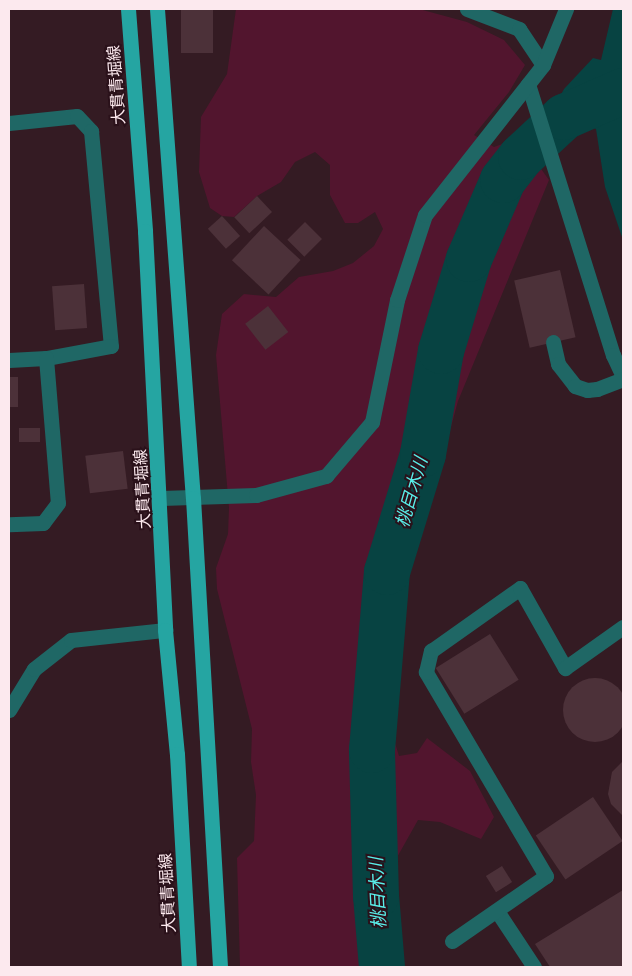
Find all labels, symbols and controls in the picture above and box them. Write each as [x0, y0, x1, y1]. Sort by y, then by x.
street label: 大貫青堀線 [104, 44, 128, 126]
street label: 大貫青堀線 [130, 449, 154, 529]
water label: 桃目木川 [391, 454, 431, 530]
street label: 大貫青堀線 [155, 853, 179, 933]
water label: 桃目木川 [364, 856, 390, 930]

